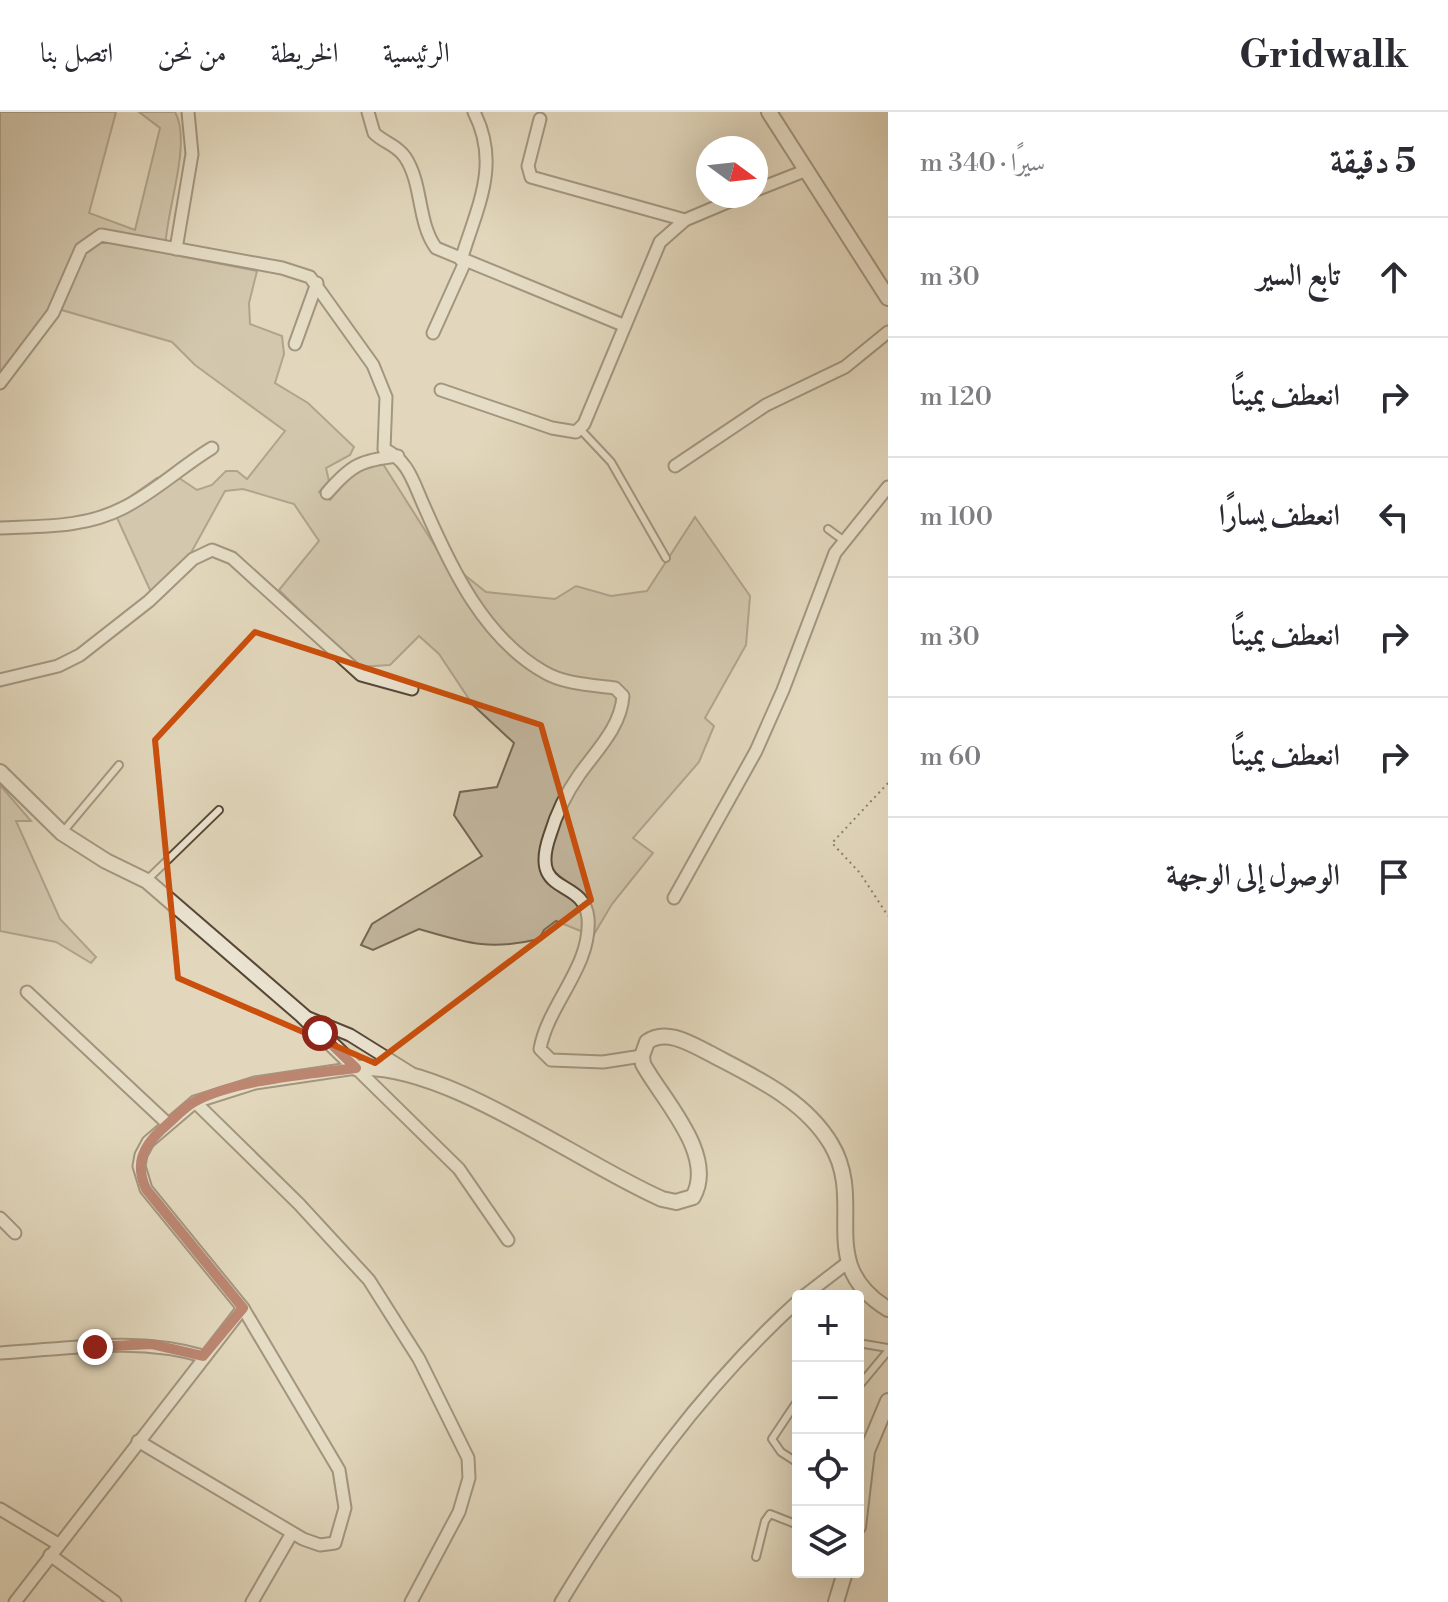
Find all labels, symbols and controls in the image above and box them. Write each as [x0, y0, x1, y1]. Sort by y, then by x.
text: Gridwalk [1239, 32, 1408, 79]
text: اتصل بنا [40, 36, 113, 71]
text: من نحن [157, 36, 227, 71]
text: الخريطة [271, 36, 339, 71]
text: الرئيسية [383, 36, 450, 71]
north arrow [696, 136, 768, 208]
text: 5 دقيقة [1330, 141, 1416, 183]
text: سيرًا · 340 m [920, 147, 1045, 179]
icon: ahead [1372, 255, 1416, 299]
text: تابع السير [1257, 257, 1340, 295]
text: 30 m [920, 261, 980, 293]
icon: right [1372, 375, 1416, 419]
text: انعطف يمينًا [1231, 377, 1340, 415]
text: 120 m [920, 381, 992, 413]
icon: left [1372, 495, 1416, 539]
text: انعطف يسارًا [1219, 497, 1340, 535]
text: 100 m [920, 501, 993, 533]
icon: right [1372, 615, 1416, 659]
text: انعطف يمينًا [1231, 617, 1340, 655]
text: 30 m [920, 621, 980, 653]
icon: right [1372, 735, 1416, 779]
text: انعطف يمينًا [1231, 737, 1340, 775]
text: 60 m [920, 741, 981, 773]
icon: arrive [1372, 855, 1416, 899]
text: الوصول إلى الوجهة [1166, 857, 1340, 895]
route start [302, 1015, 338, 1051]
map controls [792, 1290, 864, 1578]
button: + [792, 1290, 864, 1362]
route end [77, 1329, 113, 1365]
button: − [792, 1362, 864, 1434]
button: locate [792, 1434, 864, 1506]
button: layers [792, 1506, 864, 1578]

